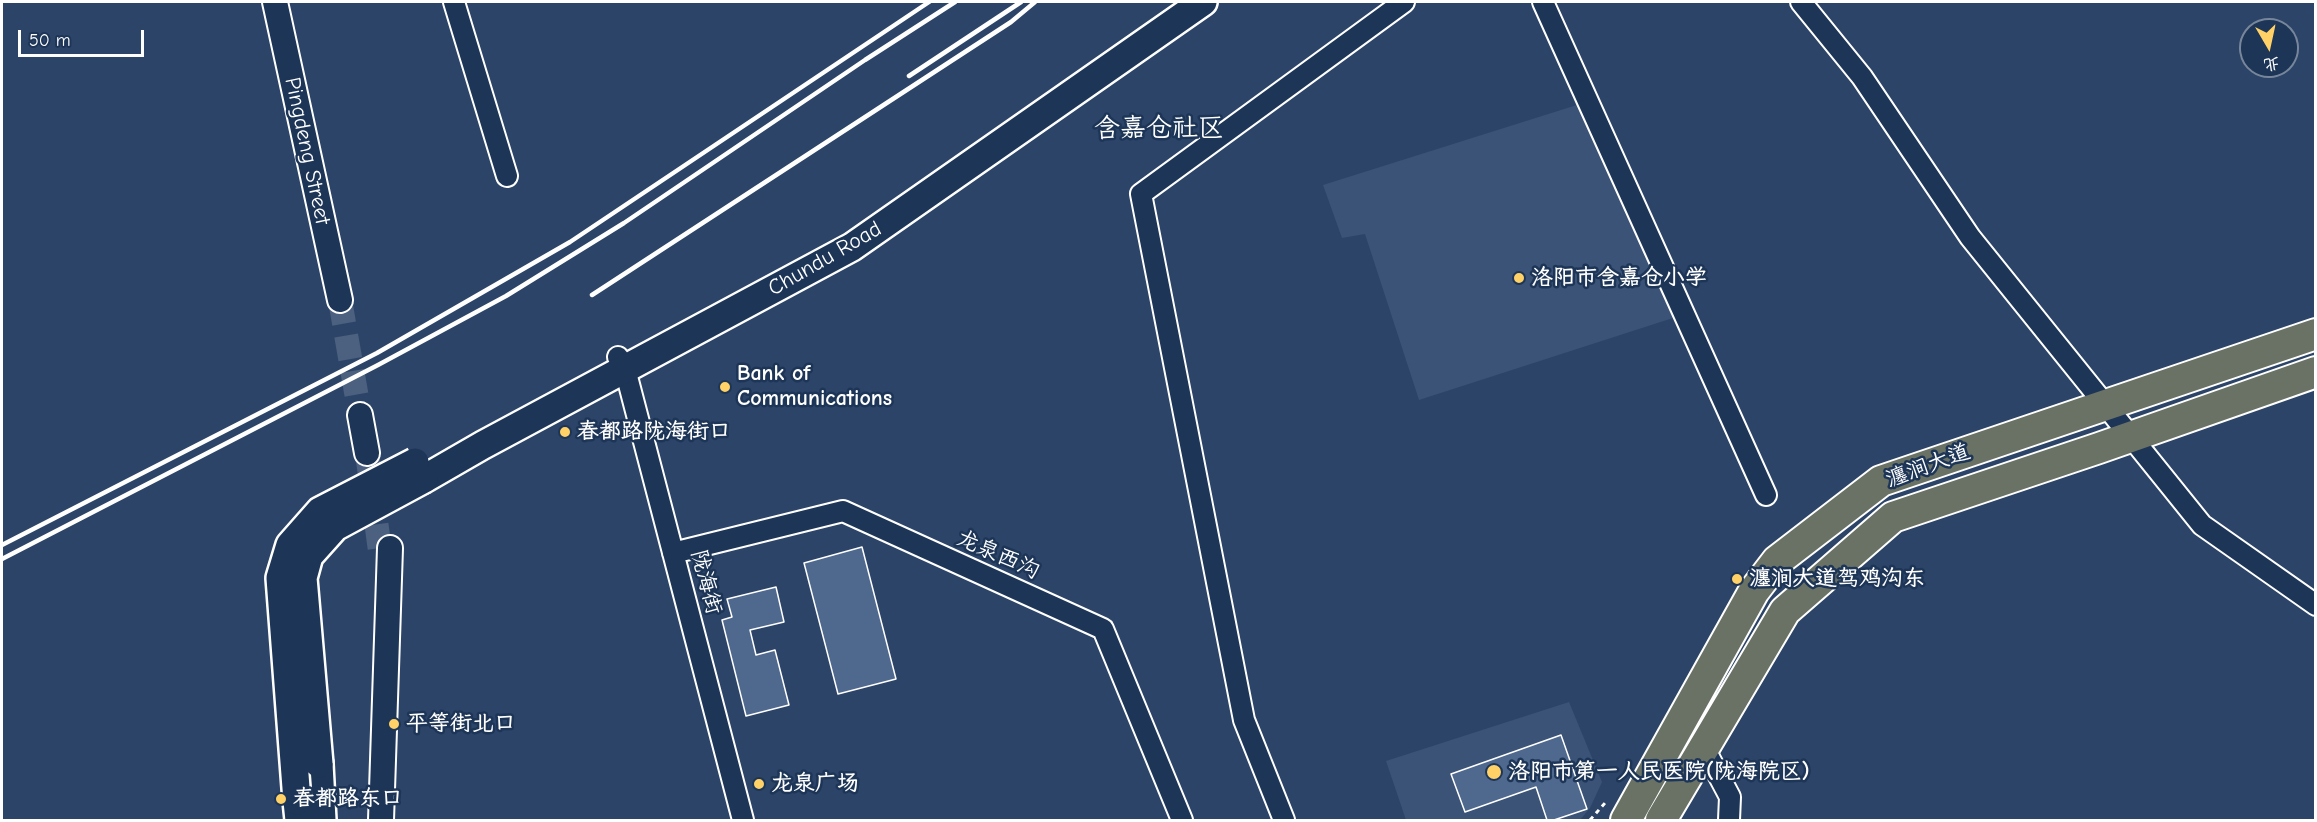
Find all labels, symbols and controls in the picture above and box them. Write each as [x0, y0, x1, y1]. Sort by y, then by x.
scale bar [21, 18, 147, 56]
north arrow [2239, 18, 2299, 78]
text: 50 m [29, 30, 71, 51]
text: 北 [2262, 54, 2281, 74]
street label: Pingdeng Street [278, 75, 336, 227]
district label: 含嘉仓社区 [1094, 113, 1224, 145]
street label: Chundu Road [764, 216, 886, 302]
place label: 洛阳市含嘉仓小学 [1531, 265, 1707, 291]
marker: 洛阳市含嘉仓小学 [1512, 271, 1526, 285]
place label: Bank of Communications [737, 361, 892, 412]
marker: Bank of Communications [718, 380, 732, 394]
place label: 春都路陇海街口 [577, 419, 731, 445]
marker: 春都路陇海街口 [558, 425, 572, 439]
street label: 瀍涧大道 [1882, 439, 1974, 493]
street label: 龙泉西沟 [952, 525, 1044, 585]
street label: 陇海街 [685, 547, 727, 617]
place label: 瀍涧大道驾鸡沟东 [1749, 566, 1925, 592]
marker: 瀍涧大道驾鸡沟东 [1730, 572, 1744, 586]
place label: 平等街北口 [406, 711, 516, 737]
marker: 平等街北口 [387, 717, 401, 731]
place label: 洛阳市第一人民医院(陇海院区) [1508, 759, 1810, 785]
marker: 洛阳市第一人民医院(陇海院区) [1485, 763, 1503, 781]
place label: 龙泉广场 [771, 771, 859, 797]
marker: 龙泉广场 [752, 777, 766, 791]
place label: 春都路东口 [293, 786, 403, 812]
marker: 春都路东口 [274, 792, 288, 806]

